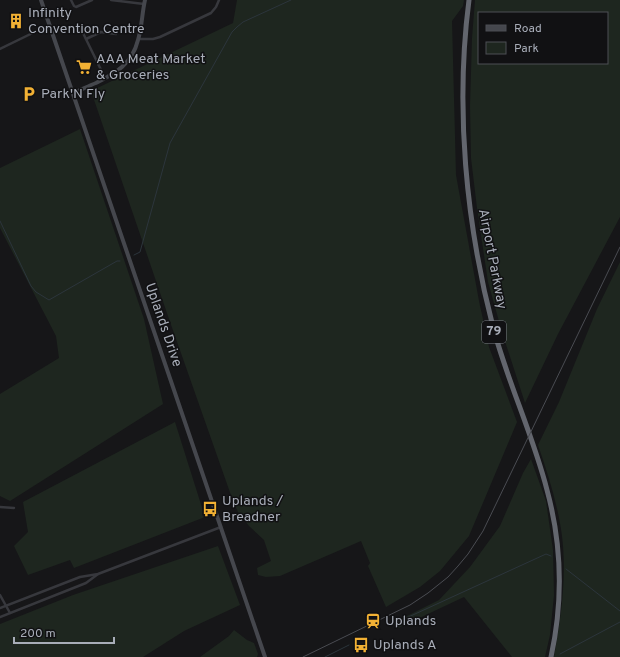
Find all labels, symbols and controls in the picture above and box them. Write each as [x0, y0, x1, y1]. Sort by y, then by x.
place label: Infinity Convention Centre [28, 5, 144, 38]
building icon: Infinity Convention Centre [7, 12, 25, 30]
legend [478, 12, 608, 64]
text: Road [514, 21, 542, 37]
text: Park [514, 41, 539, 57]
place label: AAA Meat Market & Groceries [96, 51, 205, 84]
supermarket icon: AAA Meat Market & Groceries [75, 58, 93, 76]
parking icon: Park'N Fly [20, 85, 38, 103]
place label: Park'N Fly [41, 86, 105, 103]
street label: Airport Parkway [474, 207, 510, 311]
street label: Uplands Drive [141, 281, 185, 369]
road number: 79 [482, 321, 506, 343]
place label: Uplands / Breadner [222, 493, 284, 526]
bus stop icon: Uplands / Breadner [201, 500, 219, 518]
station icon: Uplands [364, 612, 382, 630]
place label: Uplands [385, 613, 436, 630]
scale bar [14, 619, 114, 645]
text: 200 m [20, 626, 56, 642]
bus stop icon: Uplands A [352, 636, 370, 654]
place label: Uplands A [373, 637, 437, 654]

